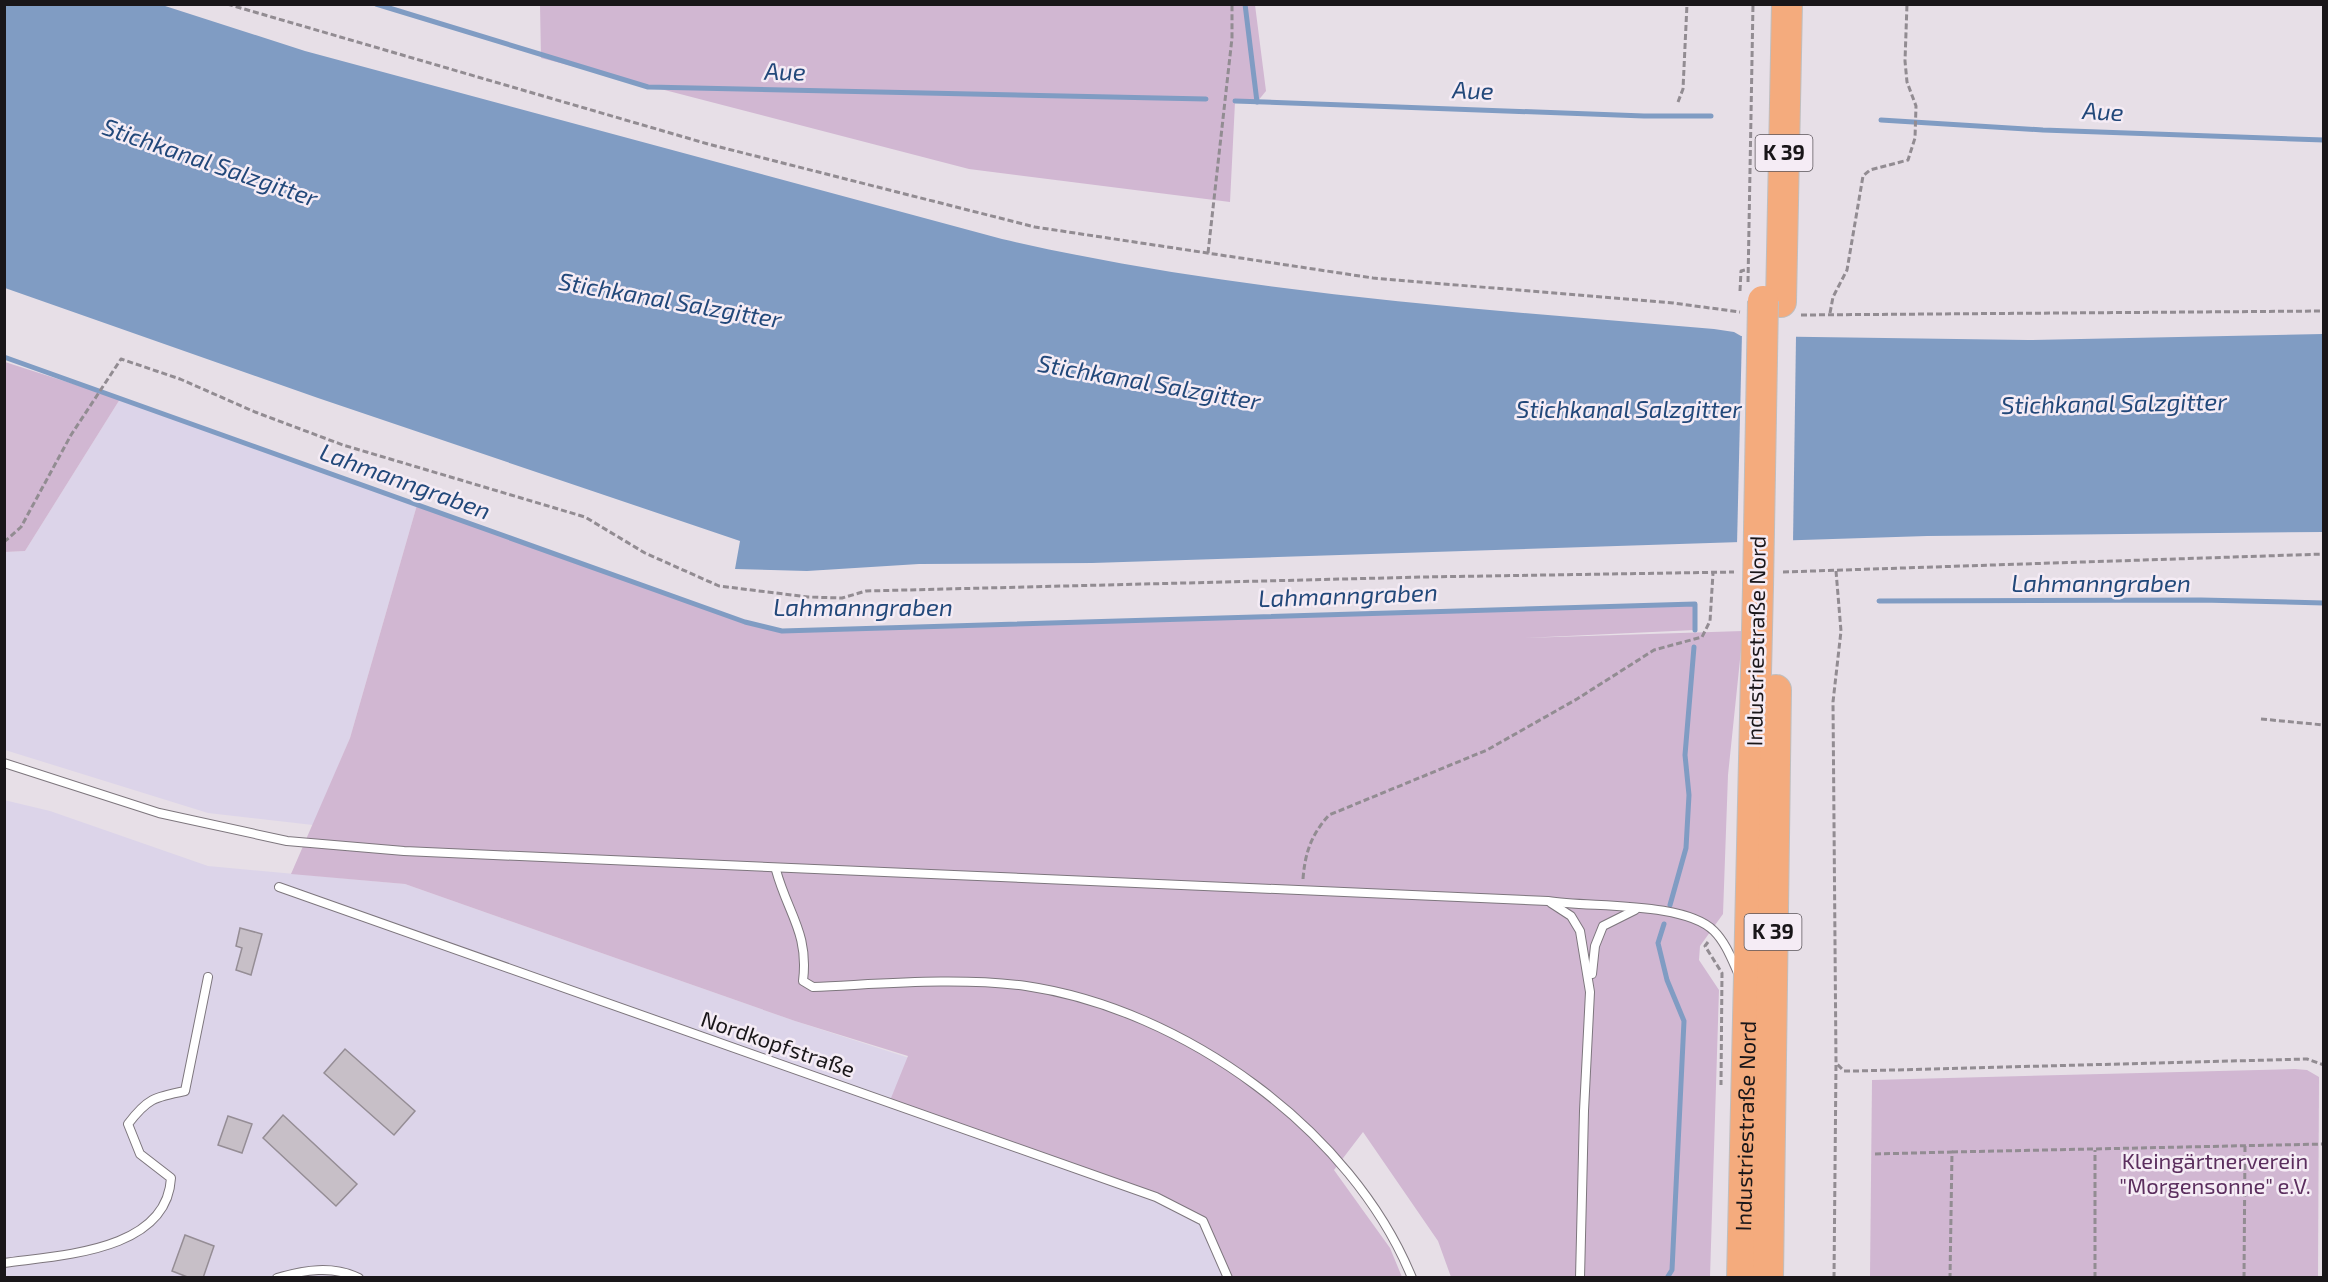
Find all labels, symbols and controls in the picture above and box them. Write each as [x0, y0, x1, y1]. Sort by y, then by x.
water label: Aue [763, 56, 806, 85]
water label: Aue [1451, 74, 1494, 105]
water label: Aue [2081, 95, 2125, 126]
water label: Stichkanal Salzgitter [99, 111, 322, 212]
road number: K 39 [1756, 135, 1812, 171]
water label: Stichkanal Salzgitter [557, 266, 784, 333]
water label: Stichkanal Salzgitter [1036, 348, 1263, 415]
water label: Stichkanal Salzgitter [2001, 386, 2228, 419]
water label: Stichkanal Salzgitter [1516, 394, 1742, 423]
water label: Lahmanngraben [316, 436, 495, 525]
street label: Industriestraße Nord [1740, 535, 1770, 746]
water label: Lahmanngraben [2011, 568, 2191, 597]
water label: Lahmanngraben [1258, 577, 1438, 612]
water label: Lahmanngraben [773, 592, 953, 621]
road number: K 39 [1744, 914, 1802, 950]
street label: Nordkopfstraße [698, 1005, 859, 1082]
street label: Industriestraße Nord [1729, 1020, 1760, 1232]
park label: Kleingärtnerverein "Morgensonne" e.V. [2119, 1147, 2311, 1198]

